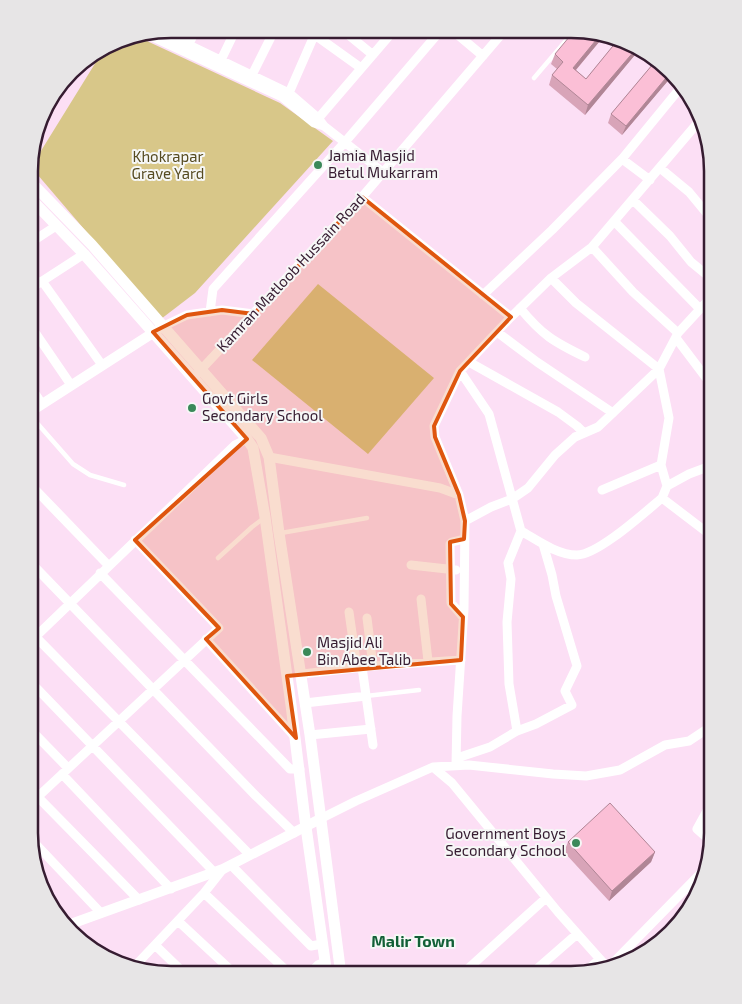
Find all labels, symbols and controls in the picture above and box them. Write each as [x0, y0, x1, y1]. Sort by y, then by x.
place label: Jamia Masjid Betul Mukarram [328, 146, 438, 181]
park label: Khokrapar Grave Yard [132, 147, 204, 182]
marker: Jamia Masjid Betul Mukarram [312, 159, 324, 171]
street label: Kamran Matloob Hussain Road [212, 190, 368, 355]
place label: Govt Girls Secondary School [202, 389, 323, 424]
marker: Govt Girls Secondary School [186, 402, 198, 414]
place label: Masjid Ali Bin Abee Talib [317, 633, 411, 668]
marker: Masjid Ali Bin Abee Talib [301, 646, 313, 658]
place label: Government Boys Secondary School [445, 824, 567, 859]
marker: Government Boys Secondary School [570, 837, 582, 849]
district label: Malir Town [371, 931, 455, 950]

